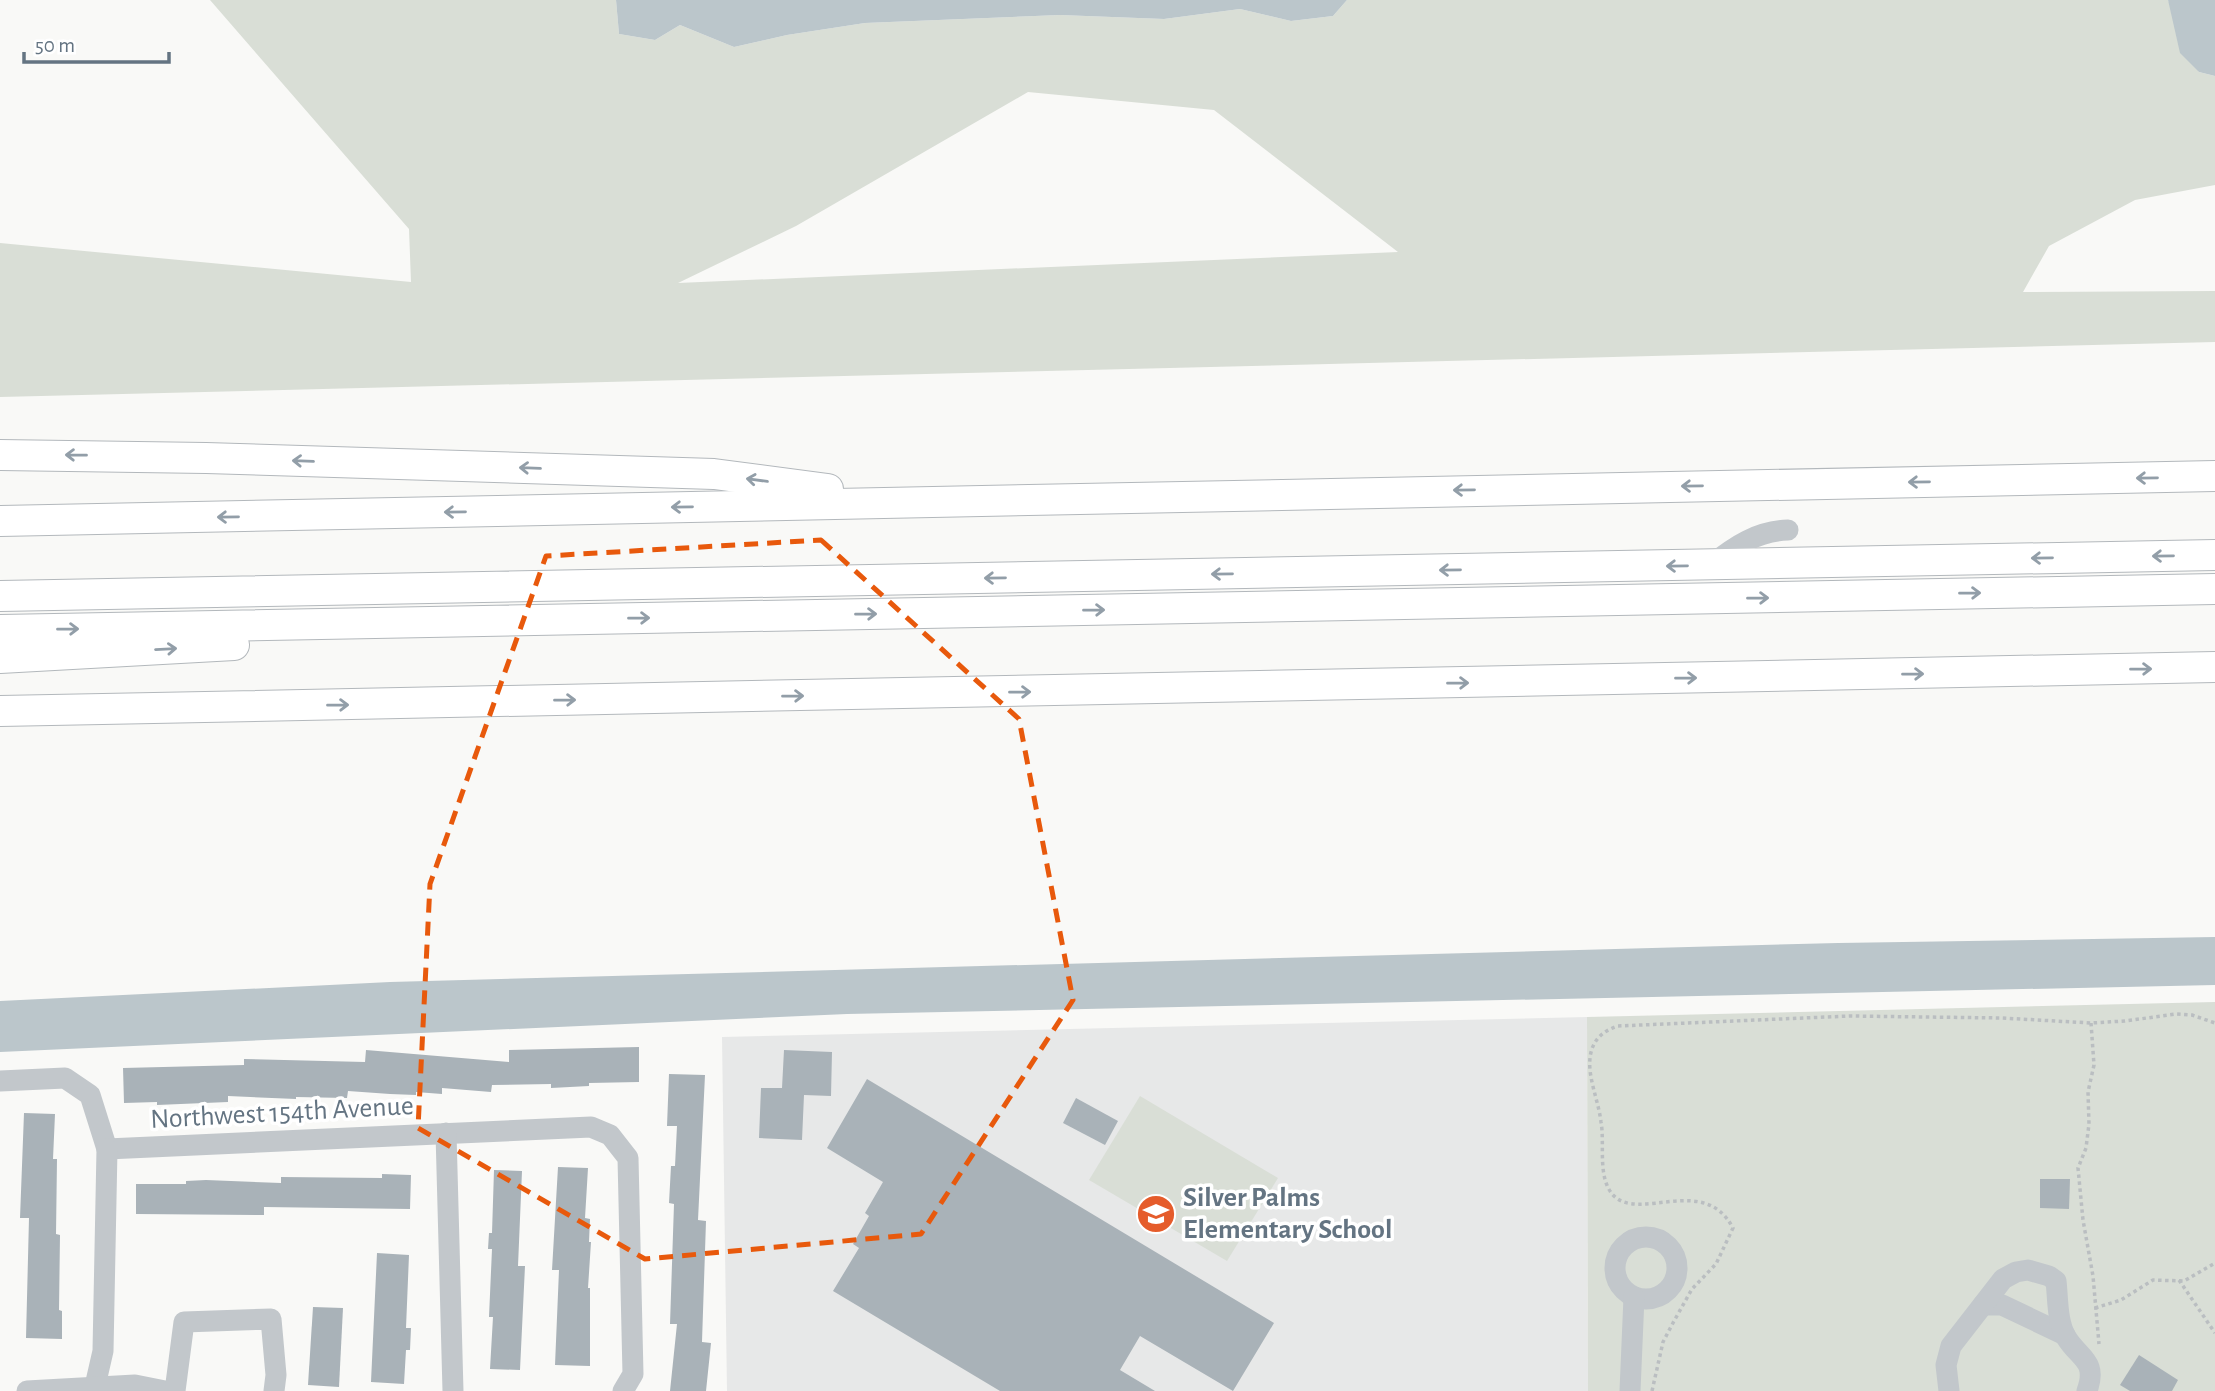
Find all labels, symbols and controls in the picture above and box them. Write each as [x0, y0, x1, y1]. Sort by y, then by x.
scale bar [24, 21, 170, 65]
text: 50 m [35, 35, 75, 56]
one-way arrow [64, 449, 87, 462]
one-way arrow [292, 454, 315, 467]
one-way arrow [519, 461, 542, 475]
one-way arrow [2136, 471, 2159, 484]
one-way arrow [747, 473, 769, 486]
one-way arrow [1908, 475, 1931, 489]
one-way arrow [1681, 479, 1704, 493]
one-way arrow [1453, 484, 1476, 497]
one-way arrow [671, 500, 694, 513]
one-way arrow [444, 505, 467, 519]
one-way arrow [216, 510, 239, 524]
one-way arrow [2151, 549, 2174, 563]
one-way arrow [2031, 552, 2054, 565]
one-way arrow [1666, 559, 1689, 572]
one-way arrow [1438, 563, 1461, 577]
one-way arrow [1211, 567, 1234, 581]
one-way arrow [984, 571, 1007, 585]
one-way arrow [1958, 587, 1981, 600]
one-way arrow [1746, 591, 1769, 604]
one-way arrow [1082, 603, 1105, 617]
one-way arrow [854, 607, 877, 621]
one-way arrow [627, 612, 650, 625]
one-way arrow [56, 622, 79, 636]
one-way arrow [154, 642, 177, 655]
one-way arrow [2129, 662, 2152, 676]
one-way arrow [1902, 667, 1925, 680]
one-way arrow [1674, 672, 1697, 685]
one-way arrow [1447, 677, 1470, 690]
one-way arrow [1008, 685, 1031, 699]
one-way arrow [781, 689, 804, 703]
one-way arrow [553, 694, 576, 707]
one-way arrow [326, 698, 349, 711]
street label: Northwest 154th Avenue [150, 1092, 414, 1134]
place label: Silver Palms Elementary School [1183, 1184, 1392, 1244]
school or university icon: Silver Palms Elementary School [1135, 1193, 1177, 1235]

